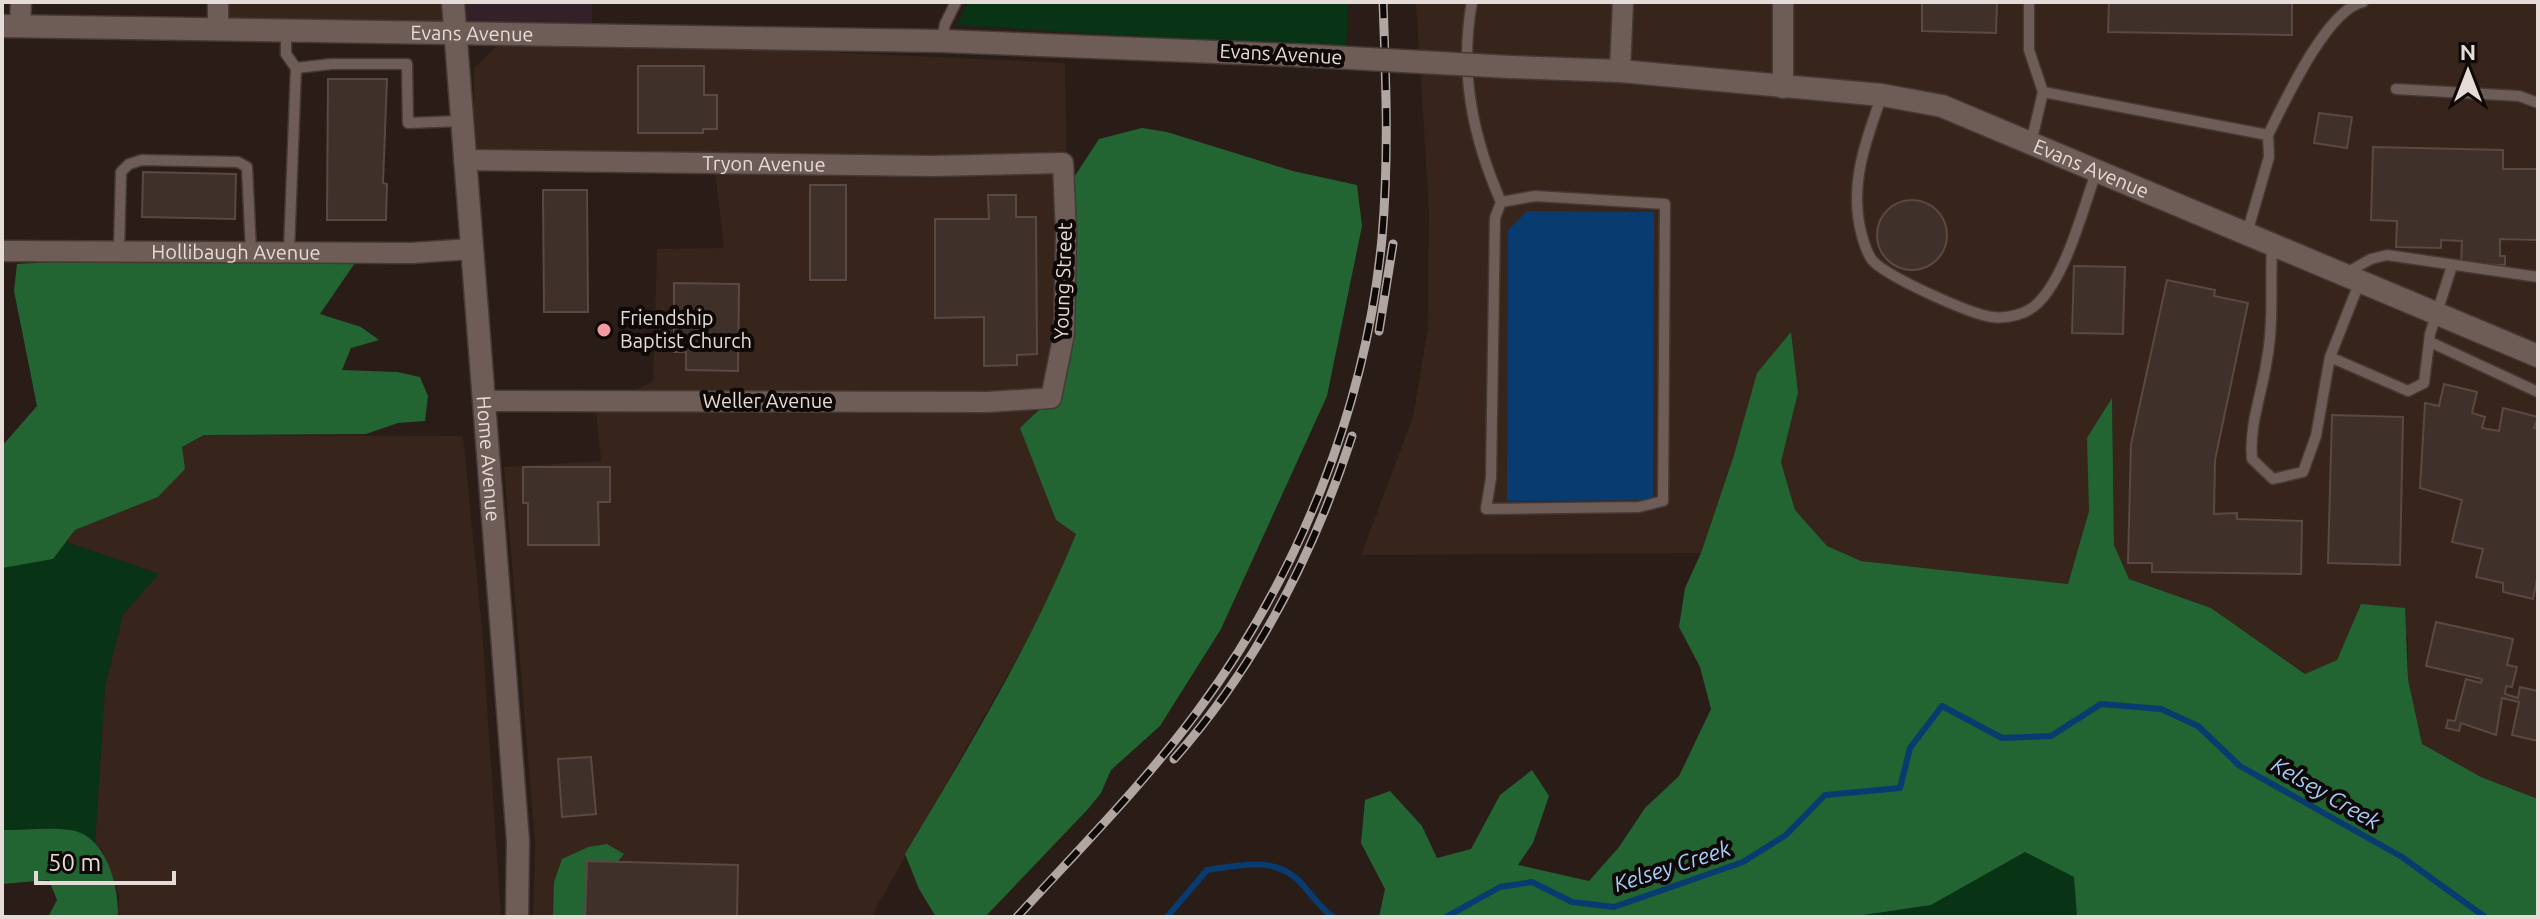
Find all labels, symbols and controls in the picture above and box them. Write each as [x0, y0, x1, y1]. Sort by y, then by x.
street label: Evans Avenue [410, 21, 534, 45]
north arrow [2428, 32, 2508, 112]
street label: Evans Avenue [1219, 39, 1343, 68]
text: N [2460, 39, 2476, 64]
street label: Evans Avenue [2030, 134, 2153, 203]
street label: Tryon Avenue [702, 151, 826, 176]
street label: Young Street [1049, 222, 1076, 340]
street label: Hollibaugh Avenue [151, 240, 321, 264]
place label: Friendship Baptist Church [620, 306, 752, 352]
marker: Friendship Baptist Church [595, 321, 613, 339]
street label: Weller Avenue [703, 389, 833, 412]
street label: Home Avenue [473, 395, 505, 522]
water label: Kelsey Creek [2267, 751, 2386, 834]
scale bar [36, 835, 174, 885]
water label: Kelsey Creek [1610, 835, 1734, 896]
text: 50 m [48, 849, 101, 876]

